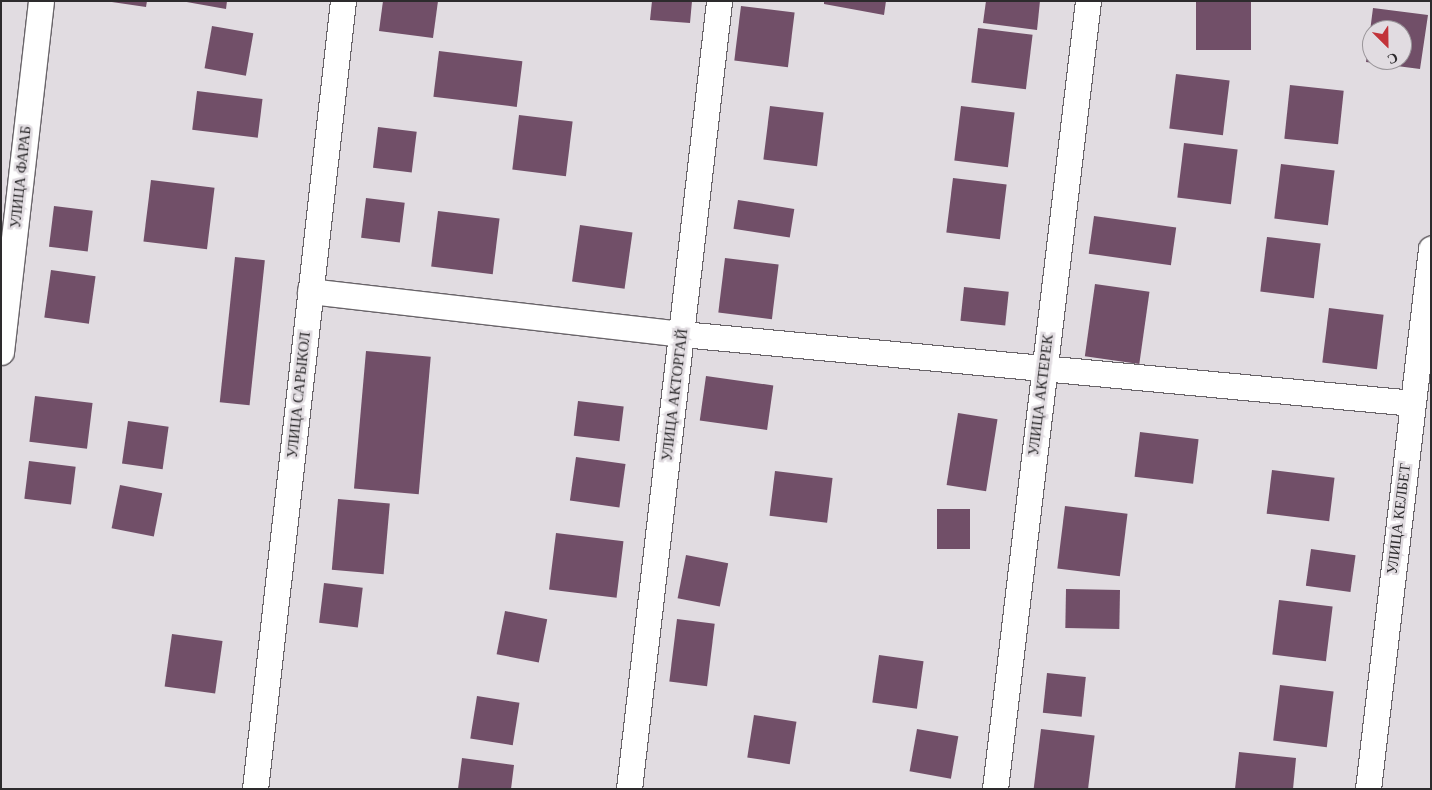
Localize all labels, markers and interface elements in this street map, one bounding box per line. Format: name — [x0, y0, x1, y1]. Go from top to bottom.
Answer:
north arrow — [1362, 20, 1412, 70]
text: С — [1385, 49, 1400, 67]
street label: УЛИЦА ФАРАБ — [7, 125, 35, 229]
street label: УЛИЦА АКТОРГАЙ — [658, 328, 692, 462]
street label: УЛИЦА САРЫКОЛ — [283, 331, 315, 459]
street label: УЛИЦА АКТЕРЕК — [1025, 333, 1057, 457]
street label: УЛИЦА КЕЛБЕТ — [1383, 463, 1415, 575]

